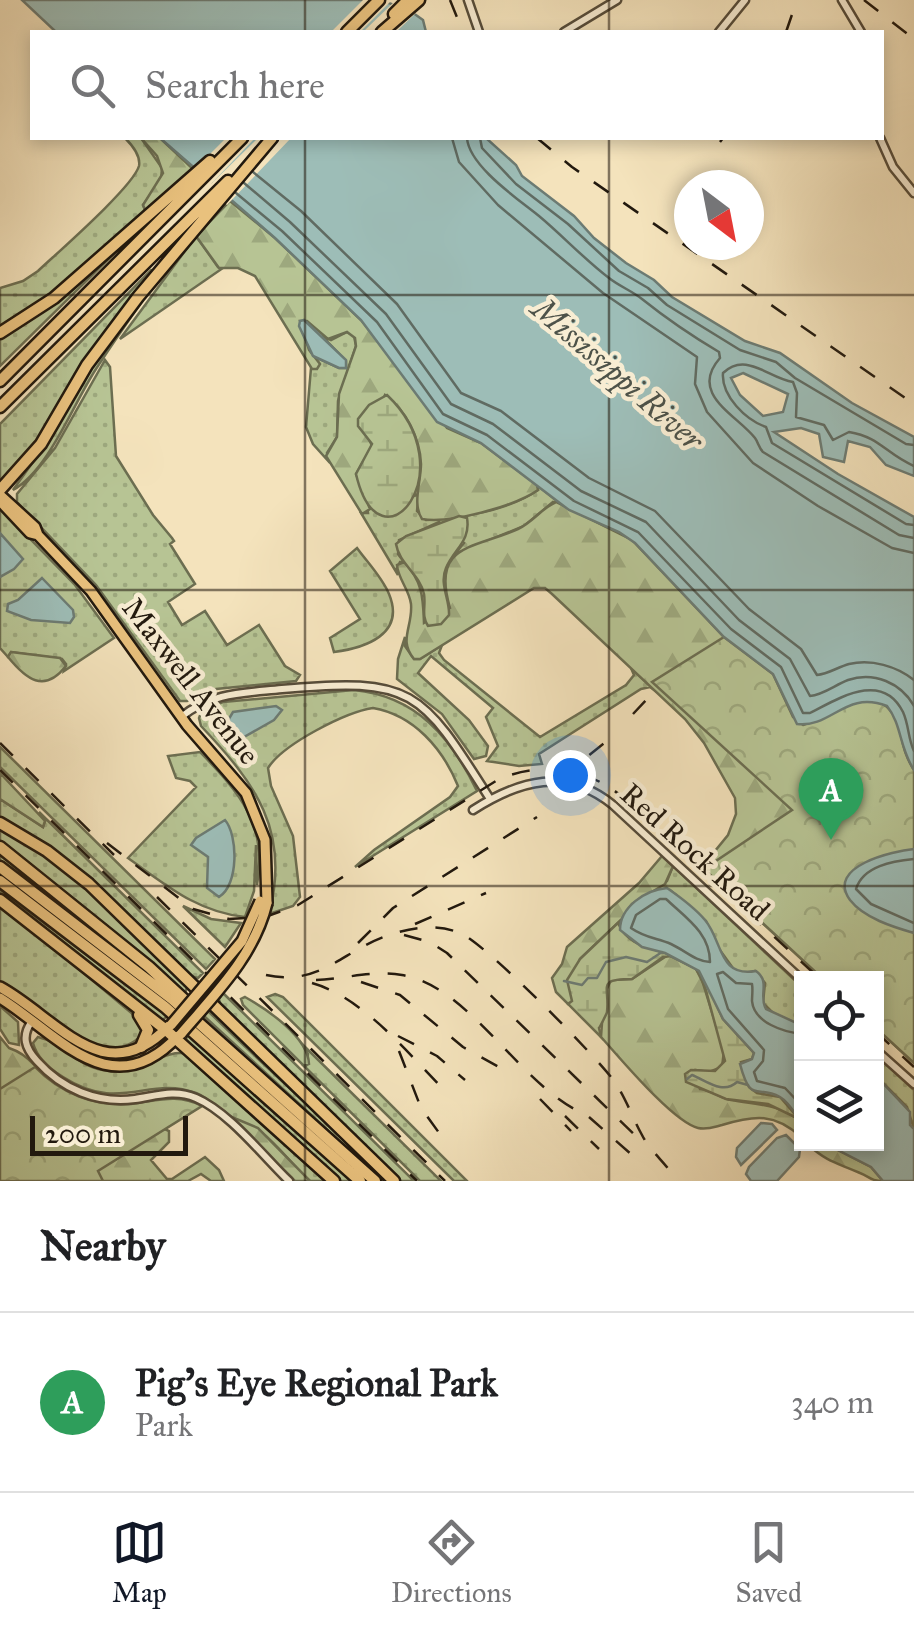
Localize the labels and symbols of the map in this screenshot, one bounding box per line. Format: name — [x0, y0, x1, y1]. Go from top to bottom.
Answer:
north arrow — [674, 170, 764, 260]
water label: Mississippi River — [522, 287, 713, 460]
street label: Maxwell Avenue — [115, 590, 267, 772]
your location — [545, 750, 596, 801]
pin: A — [798, 758, 864, 840]
street label: Red Rock Road — [613, 776, 777, 928]
scale bar — [30, 1111, 188, 1156]

